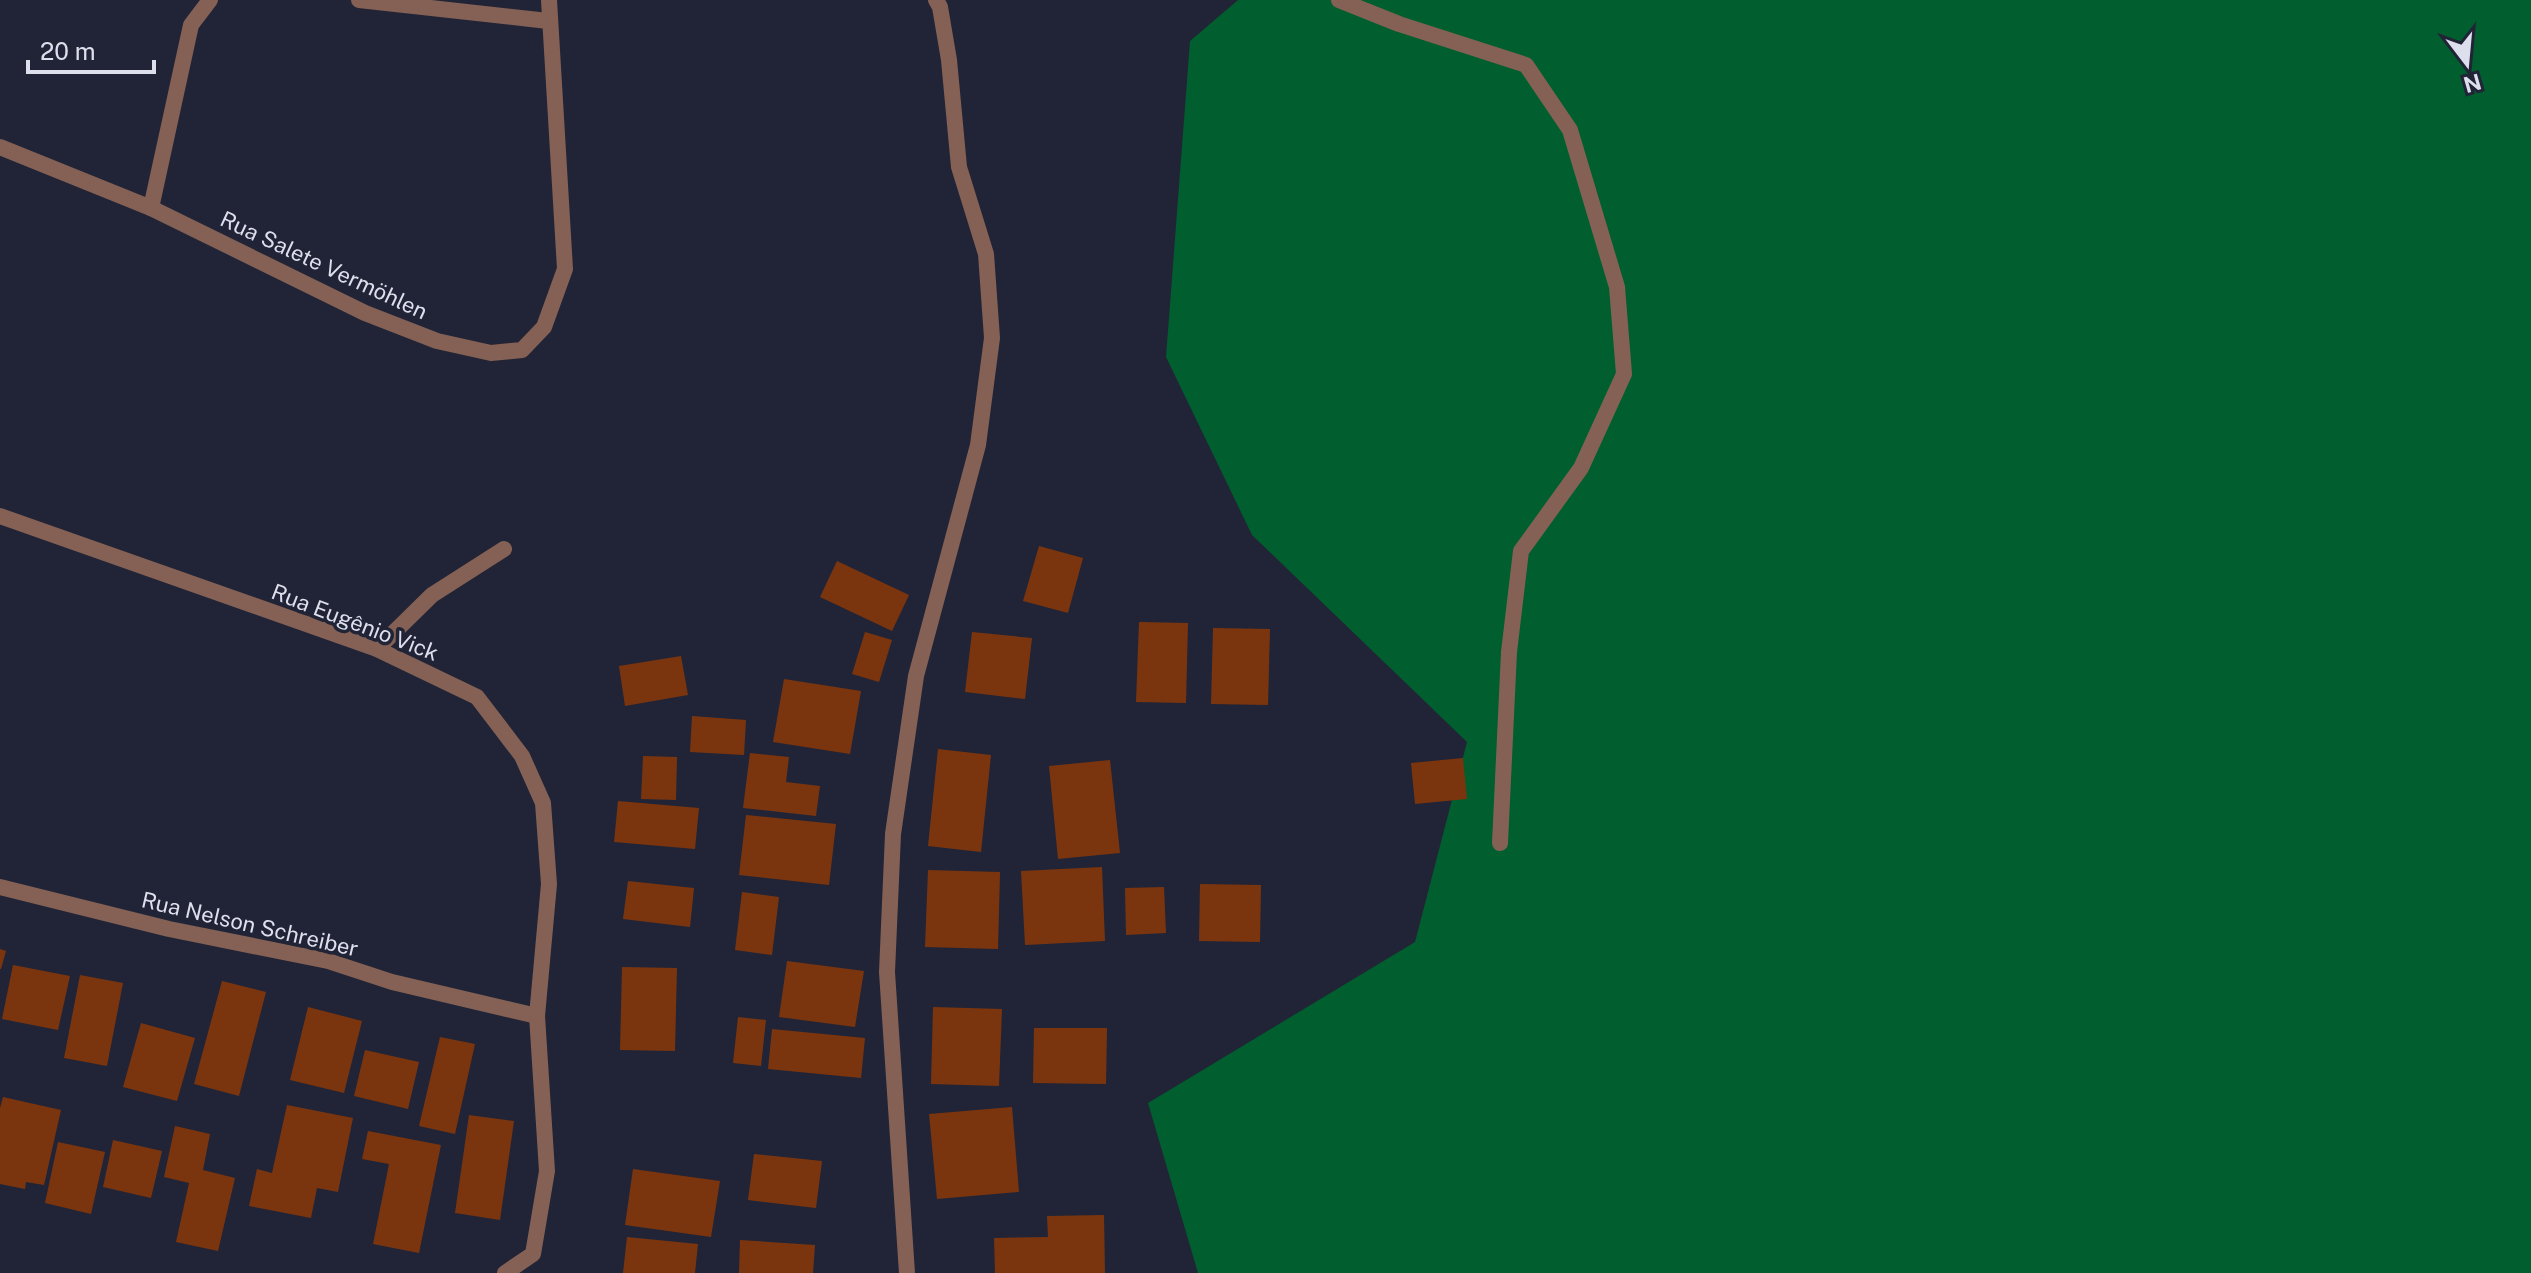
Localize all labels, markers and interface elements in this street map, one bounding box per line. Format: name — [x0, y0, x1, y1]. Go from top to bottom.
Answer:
scale bar — [28, 24, 154, 74]
north arrow — [2427, 24, 2507, 104]
text: 20 m — [40, 37, 96, 65]
text: N — [2461, 68, 2484, 98]
street label: Rua Salete Vermöhlen — [216, 206, 432, 324]
street label: Rua Eugênio Vick — [268, 578, 442, 666]
street label: Rua Nelson Schreiber — [139, 886, 361, 962]

